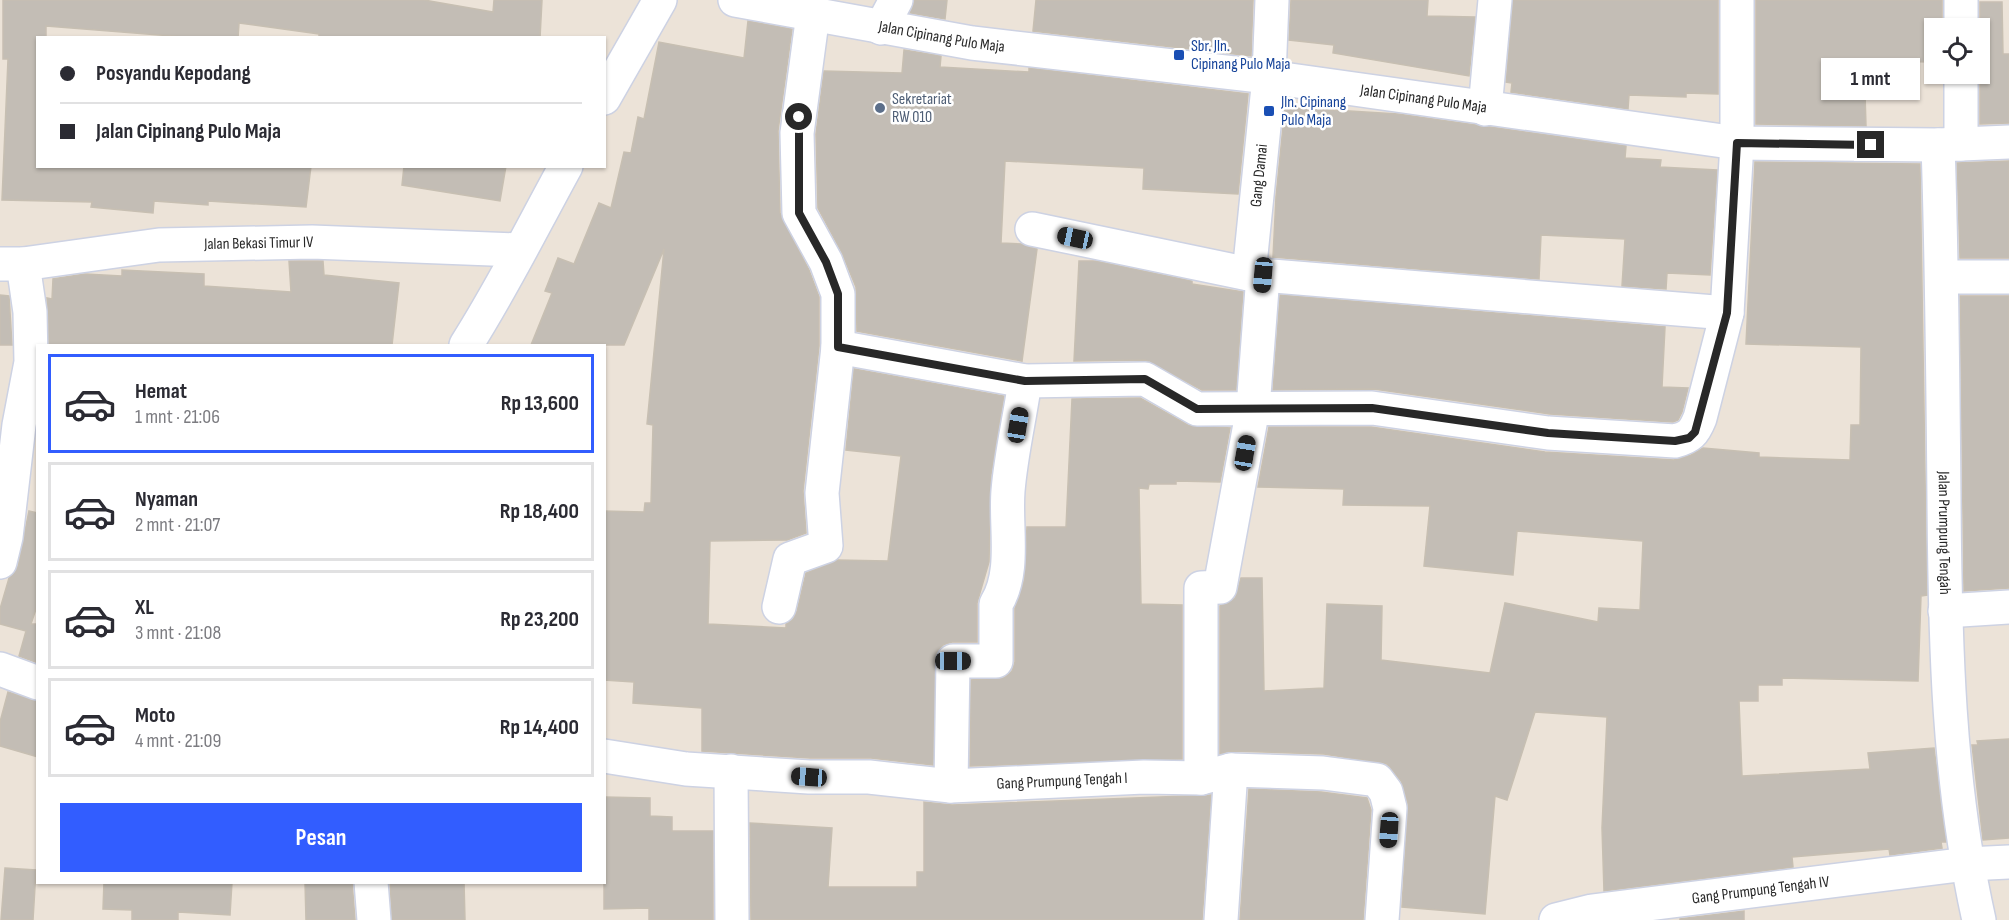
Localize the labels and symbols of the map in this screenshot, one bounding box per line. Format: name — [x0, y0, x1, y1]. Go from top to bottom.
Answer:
street label: Jalan Cipinang Pulo Maja — [876, 17, 1006, 56]
place label: Sbr. Jln. Cipinang Pulo Maja — [1191, 37, 1290, 74]
marker: Sbr. Jln. Cipinang Pulo Maja — [1172, 48, 1186, 62]
callout: 1 mnt — [1822, 58, 1920, 100]
street label: Jalan Cipinang Pulo Maja — [1358, 80, 1488, 117]
place label: Sekretariat RW 010 — [892, 90, 952, 127]
place label: Jln. Cipinang Pulo Maja — [1280, 93, 1346, 130]
marker: Sekretariat RW 010 — [873, 101, 887, 115]
route start — [785, 103, 812, 130]
marker: Jln. Cipinang Pulo Maja — [1262, 104, 1276, 118]
route end — [1857, 131, 1884, 158]
street label: Gang Damai — [1246, 143, 1272, 208]
car — [1056, 225, 1094, 251]
street label: Jalan Bekasi Timur IV — [203, 232, 314, 254]
car — [1252, 256, 1274, 294]
car — [1006, 406, 1030, 444]
car — [1233, 434, 1257, 472]
street label: Jalan Prumpung Tengah — [1934, 470, 1955, 595]
car — [935, 652, 971, 670]
car — [790, 767, 828, 787]
street label: Gang Prumpung Tengah I — [996, 768, 1128, 793]
car — [1379, 811, 1399, 849]
street label: Gang Prumpung Tengah IV — [1691, 872, 1831, 908]

